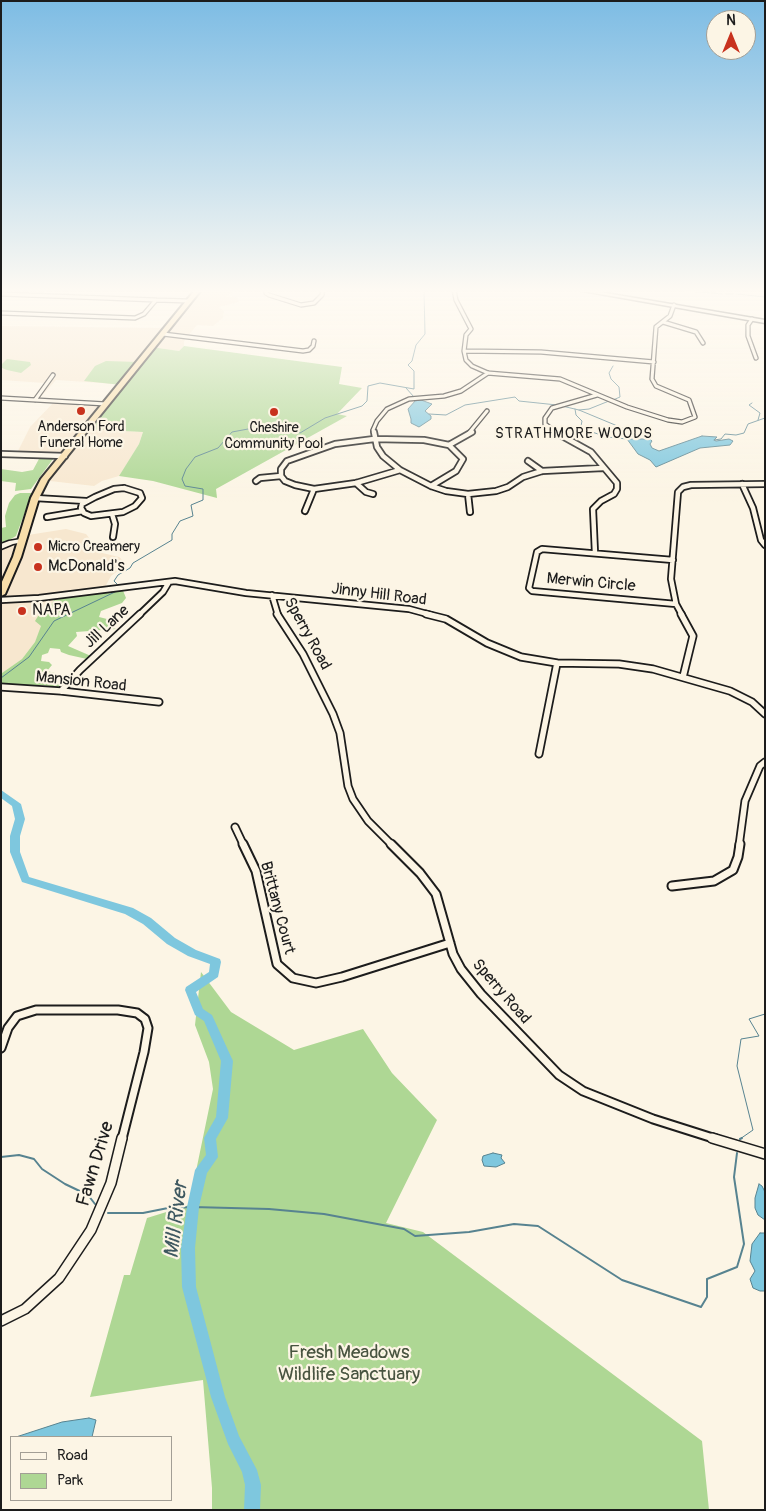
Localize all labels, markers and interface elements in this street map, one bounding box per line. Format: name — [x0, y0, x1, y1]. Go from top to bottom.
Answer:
north arrow — [706, 10, 756, 60]
text: N — [726, 12, 736, 29]
marker: Anderson Ford Funeral Home — [75, 405, 87, 417]
marker: Cheshire Community Pool — [268, 406, 280, 418]
place label: Anderson Ford Funeral Home — [37, 419, 125, 452]
place label: Cheshire Community Pool — [225, 420, 323, 452]
district label: STRATHMORE WOODS — [493, 425, 655, 443]
place label: Micro Creamery — [48, 539, 140, 555]
marker: Micro Creamery — [32, 541, 44, 553]
place label: McDonald's — [48, 557, 125, 577]
marker: McDonald's — [32, 561, 44, 573]
street label: Merwin Circle — [546, 570, 636, 596]
street label: Jinny Hill Road — [330, 580, 428, 610]
street label: Sperry Road — [279, 595, 335, 673]
place label: NAPA — [32, 601, 71, 621]
street label: Jill Lane — [81, 601, 133, 653]
marker: NAPA — [16, 605, 28, 617]
street label: Mansion Road — [35, 668, 127, 696]
street label: Brittany Court — [255, 860, 299, 956]
street label: Sperry Road — [468, 956, 534, 1028]
street label: Fawn Drive — [72, 1119, 120, 1209]
water label: Mill River — [160, 1180, 194, 1260]
park label: Fresh Meadows Wildlife Sanctuary — [278, 1342, 420, 1386]
legend — [10, 1436, 172, 1501]
text: Road — [57, 1446, 88, 1465]
text: Park — [57, 1471, 83, 1490]

